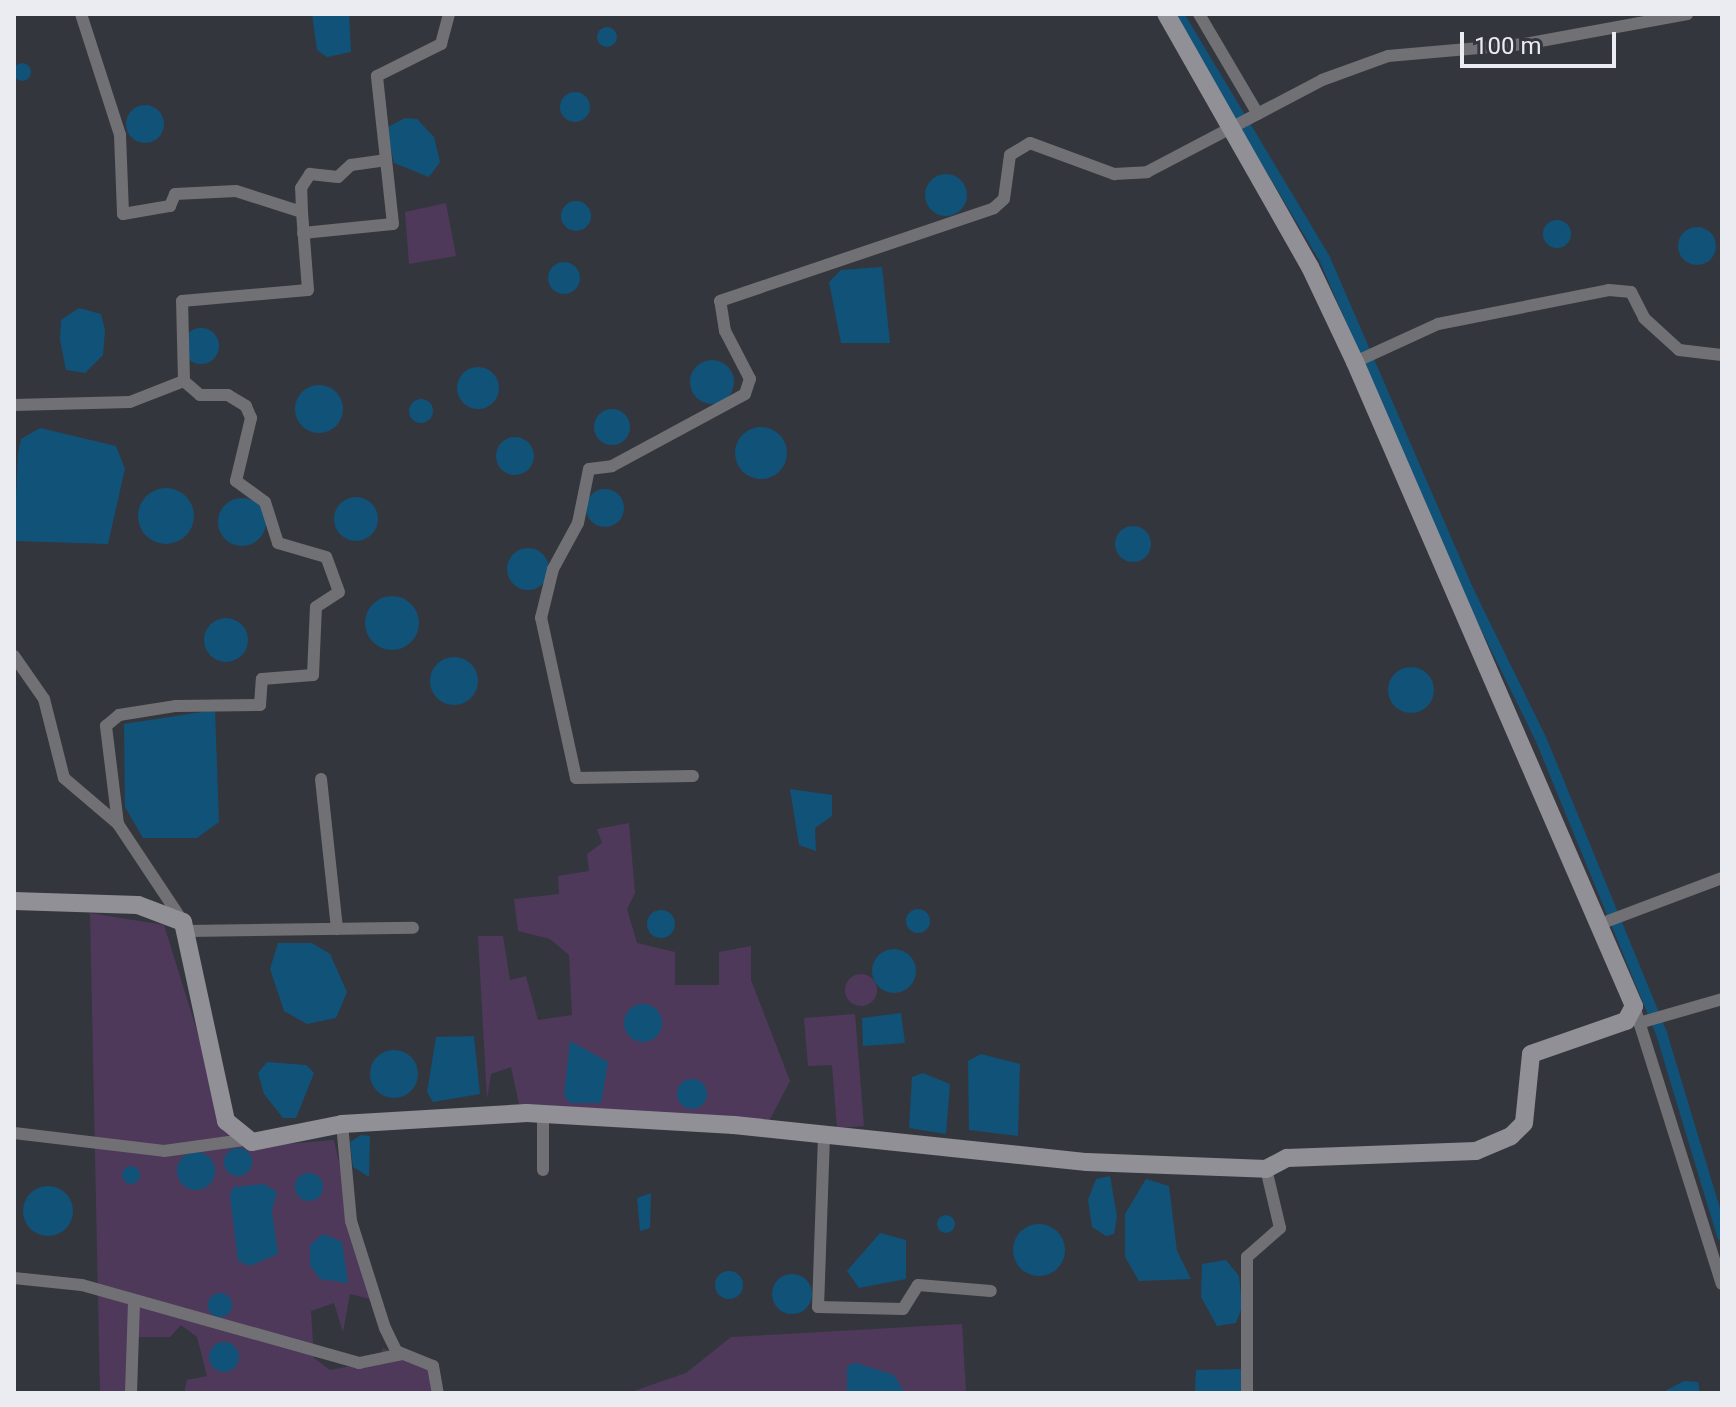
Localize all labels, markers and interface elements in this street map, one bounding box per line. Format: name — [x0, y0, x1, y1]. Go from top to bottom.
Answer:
scale bar — [1464, 16, 1620, 66]
text: 100 m — [1474, 32, 1541, 60]

